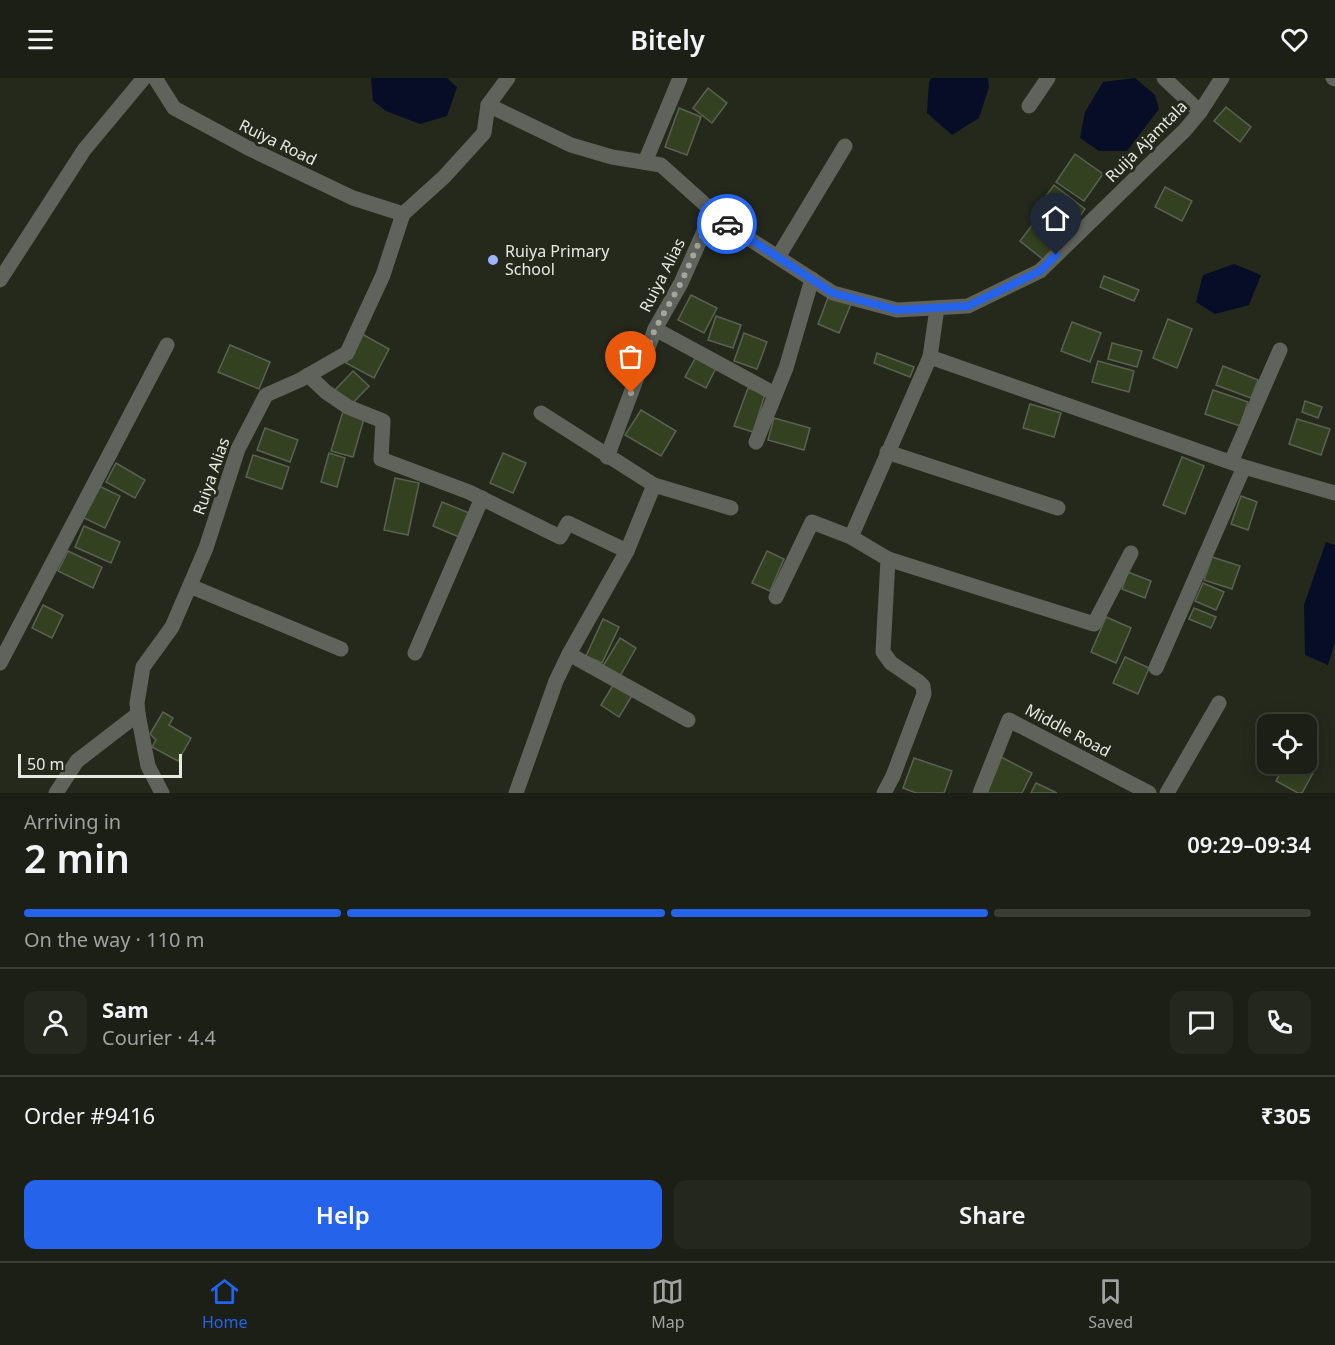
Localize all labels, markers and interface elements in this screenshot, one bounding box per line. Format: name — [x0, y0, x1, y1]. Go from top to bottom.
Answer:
text: Bitely — [630, 21, 705, 58]
icon: menu — [24, 23, 57, 56]
icon: heart — [1278, 23, 1311, 56]
street label: Ruija Ajamtala — [1100, 95, 1192, 187]
street label: Ruiya Road — [236, 114, 320, 170]
pin — [1030, 193, 1081, 255]
courier — [697, 194, 757, 254]
icon: home — [1039, 202, 1072, 235]
icon: car — [711, 208, 744, 241]
street label: Ruiya Alias — [634, 234, 690, 316]
place label: Ruiya Primary School — [505, 240, 610, 280]
marker: Ruiya Primary School — [486, 253, 500, 267]
pin — [605, 331, 656, 393]
icon: bag — [614, 340, 647, 373]
street label: Ruiya Alias — [188, 434, 234, 518]
street label: Middle Road — [1021, 698, 1115, 762]
map controls — [1257, 714, 1317, 774]
button: locate — [1257, 714, 1317, 774]
scale bar — [18, 751, 182, 778]
text: 50 m — [27, 753, 64, 775]
text: Arriving in — [24, 808, 121, 835]
text: 09:29–09:34 — [1187, 829, 1311, 859]
text: 2 min — [24, 831, 130, 884]
text: On the way · 110 m — [24, 926, 204, 953]
button: person — [24, 991, 87, 1054]
button: chat — [1170, 991, 1233, 1054]
button: phone — [1248, 991, 1311, 1054]
text: Sam — [102, 994, 149, 1024]
text: Courier · 4.4 — [102, 1024, 216, 1051]
text: Order #9416 — [24, 1100, 155, 1130]
text: ₹305 — [1261, 1100, 1311, 1130]
button: Help — [24, 1180, 662, 1249]
button: Share — [674, 1180, 1311, 1249]
tab: Home — [202, 1275, 247, 1333]
tab: Map — [651, 1275, 685, 1333]
tab: Saved — [1088, 1275, 1133, 1333]

